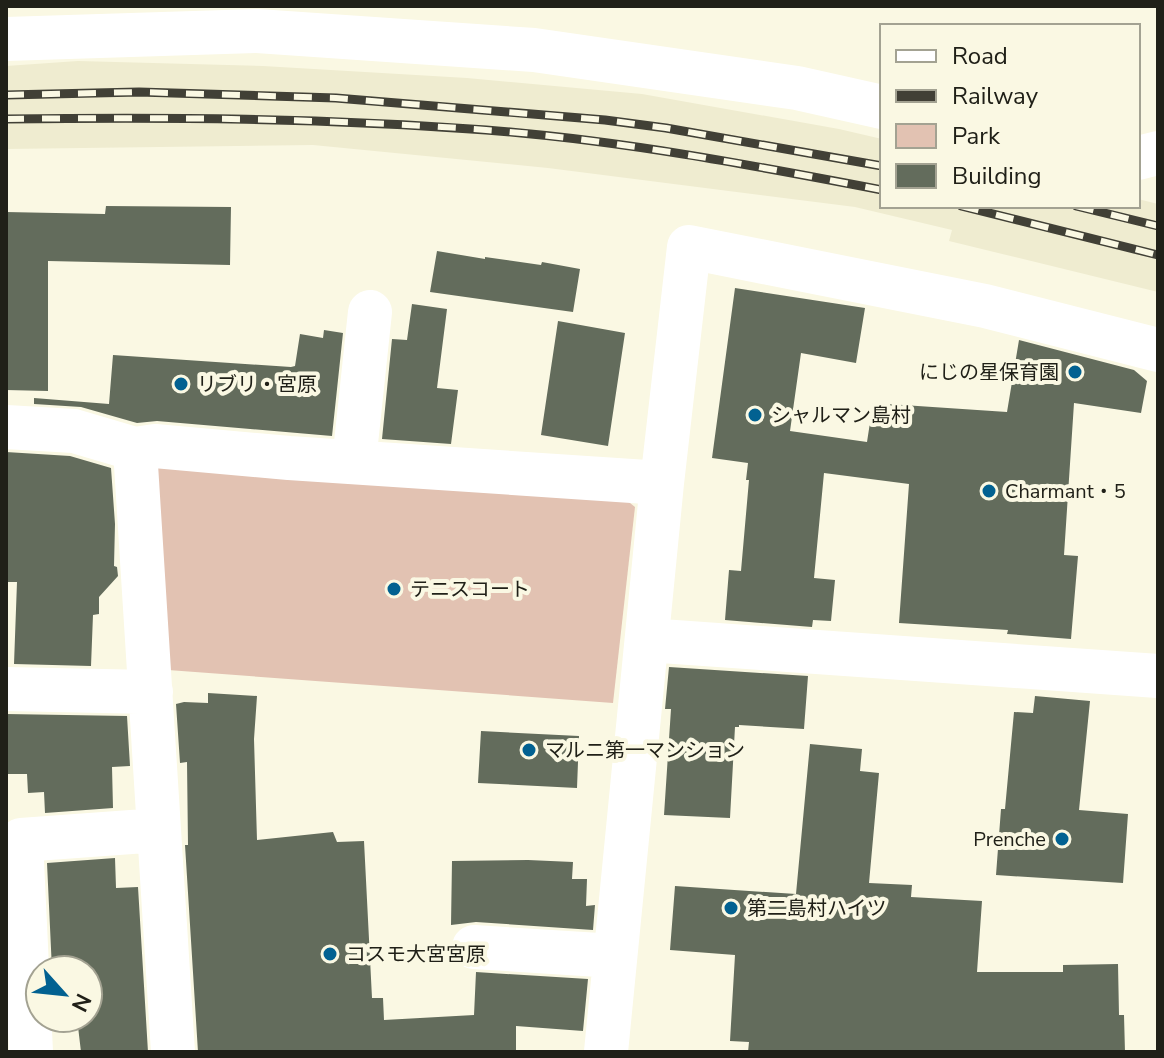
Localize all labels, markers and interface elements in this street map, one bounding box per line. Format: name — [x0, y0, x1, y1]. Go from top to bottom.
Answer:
legend — [880, 24, 1140, 208]
text: Road — [952, 40, 1008, 72]
text: Railway — [952, 80, 1039, 112]
text: Park — [952, 120, 1001, 152]
text: Building — [952, 160, 1042, 192]
place label: にじの星保育園 — [919, 359, 1059, 386]
marker: にじの星保育園 — [1066, 363, 1084, 381]
place label: リブリ・宮原 — [197, 371, 317, 398]
marker: リブリ・宮原 — [172, 375, 190, 393]
place label: シャルマン島村 — [771, 402, 911, 429]
marker: シャルマン島村 — [746, 406, 764, 424]
place label: Charmant・5 — [1005, 478, 1126, 505]
marker: Charmant・5 — [980, 482, 998, 500]
place label: テニスコート — [410, 576, 530, 603]
marker: テニスコート — [385, 580, 403, 598]
place label: マルニ第一マンション — [545, 737, 745, 764]
marker: マルニ第一マンション — [520, 741, 538, 759]
place label: Prenche — [973, 826, 1046, 853]
marker: Prenche — [1053, 830, 1071, 848]
place label: 第二島村ハイツ — [747, 895, 887, 922]
marker: 第二島村ハイツ — [722, 899, 740, 917]
place label: コスモ大宮宮原 — [346, 941, 486, 968]
marker: コスモ大宮宮原 — [321, 945, 339, 963]
north arrow — [24, 954, 104, 1034]
text: N — [64, 988, 98, 1017]

